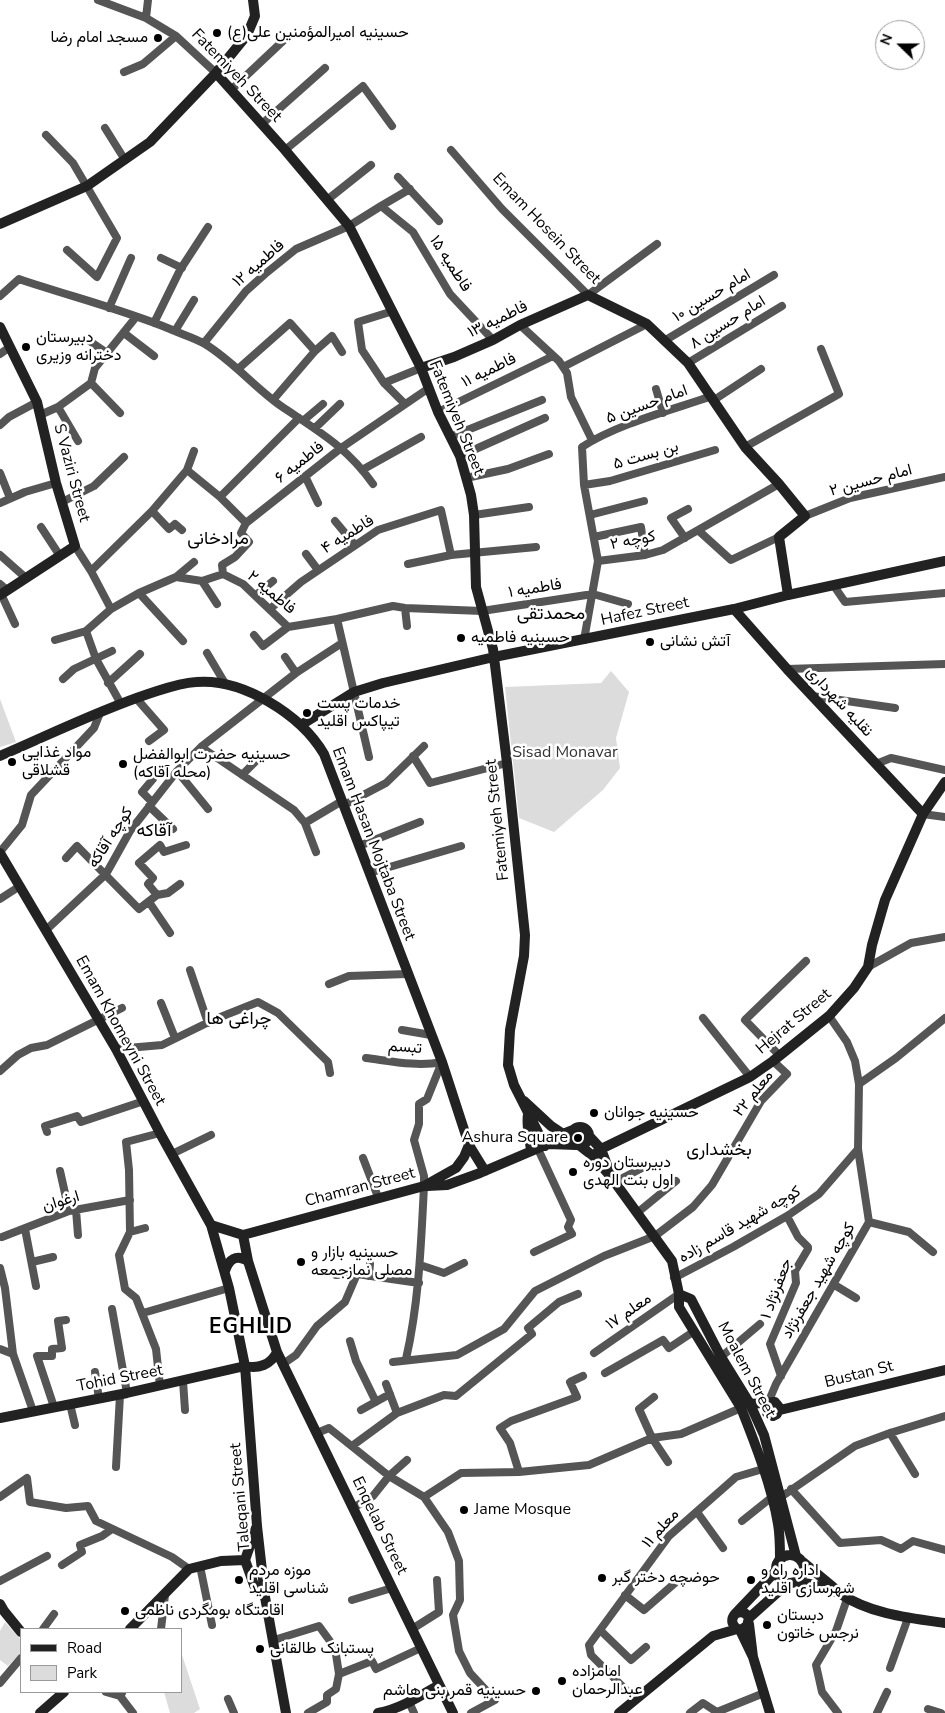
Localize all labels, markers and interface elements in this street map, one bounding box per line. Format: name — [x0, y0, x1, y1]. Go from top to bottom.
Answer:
north arrow — [875, 20, 925, 70]
place label: (حسینیه امیرالمؤمنین علی(ع — [227, 23, 409, 43]
street label: Fatemiyeh Street — [187, 26, 285, 126]
marker: (حسینیه امیرالمؤمنین علی(ع — [211, 27, 223, 39]
place label: مسجد امام رضا — [51, 28, 148, 48]
text: N — [876, 31, 897, 48]
marker: مسجد امام رضا — [152, 32, 164, 44]
street label: Emam Hosein Street — [488, 169, 604, 289]
street label: فاطمیه ۱۵ — [425, 232, 475, 296]
street label: فاطمیه ۱۲ — [229, 236, 289, 292]
street label: امام حسین ۱۰ — [669, 265, 755, 327]
street label: امام حسین ۸ — [687, 292, 769, 354]
street label: فاطمیه ۱۳ — [465, 297, 531, 343]
place label: دبیرستان دخترانه وزیری — [36, 328, 121, 366]
marker: دبیرستان دخترانه وزیری — [20, 341, 32, 353]
street label: فاطمیه ۱۱ — [458, 350, 520, 392]
street label: Fatemiyeh Street — [424, 358, 488, 478]
street label: امام حسین ۵ — [603, 381, 691, 429]
street label: S Vaziri Street — [49, 422, 93, 524]
street label: فاطمیه ۶ — [272, 438, 328, 488]
street label: بن بست ۵ — [611, 438, 681, 474]
street label: امام حسین ۲ — [828, 461, 914, 501]
street label: فاطمیه ۴ — [318, 511, 378, 559]
street label: کوچه ۲ — [609, 527, 657, 555]
district label: مرادخانی — [187, 529, 249, 551]
street label: فاطمیه ۲ — [243, 567, 299, 619]
street label: فاطمیه ۱ — [507, 575, 563, 603]
street label: Hafez Street — [599, 593, 691, 631]
district label: محمدتقی — [517, 604, 585, 626]
place label: حسینیه فاطمیه — [471, 628, 570, 648]
marker: حسینیه فاطمیه — [455, 632, 467, 644]
place label: آتش نشانی — [660, 632, 730, 652]
marker: آتش نشانی — [644, 636, 656, 648]
street label: نقلیه شهرداری — [801, 663, 877, 741]
place label: خدمات پست تیپاکس اقلید — [317, 694, 400, 732]
marker: خدمات پست تیپاکس اقلید — [301, 707, 313, 719]
place label: مواد غذایی قشلاقی — [22, 743, 91, 781]
park label: Sisad Monavar — [512, 743, 618, 763]
place label: حسینیه حضرت ابوالفضل (محله آقاکه) — [133, 745, 290, 783]
street label: Emam Hasan Mojtaba Street — [327, 745, 419, 943]
marker: مواد غذایی قشلاقی — [6, 756, 18, 768]
marker: حسینیه حضرت ابوالفضل (محله آقاکه) — [117, 758, 129, 770]
street label: Fatemiyeh Street — [482, 758, 514, 882]
street label: کوچه آقاکه — [84, 804, 138, 872]
district label: آقاکه — [136, 821, 172, 843]
street label: Emam Khomeyni Street — [71, 953, 169, 1109]
street label: Hejrat Street — [753, 985, 835, 1059]
district label: چراغی ها — [207, 1009, 271, 1031]
street label: تبسم — [387, 1037, 423, 1059]
street label: معلم ۲۲ — [730, 1067, 778, 1121]
place label: حسینیه جوانان — [604, 1103, 699, 1123]
marker: حسینیه جوانان — [588, 1107, 600, 1119]
place label: Ashura Square — [462, 1128, 568, 1148]
marker: Ashura Square — [572, 1132, 584, 1144]
district label: بخشداری — [686, 1140, 752, 1162]
place label: دبیرستان دوره اول بنت الهدی — [583, 1153, 673, 1191]
street label: Chamran Street — [303, 1164, 417, 1212]
marker: دبیرستان دوره اول بنت الهدی — [567, 1166, 579, 1178]
street label: کوچه شهید قاسم زاده — [675, 1182, 805, 1268]
street label: ارغوان — [40, 1187, 82, 1217]
street label: کوچه شهید جعفرنژاد — [778, 1220, 860, 1342]
place label: حسینیه بازار و مصلی نمازجمعه — [311, 1243, 412, 1281]
marker: حسینیه بازار و مصلی نمازجمعه — [295, 1256, 307, 1268]
street label: جعفرنژاد ۱ — [757, 1256, 797, 1322]
street label: معلم ۱۷ — [603, 1289, 655, 1335]
district label: EGHLID — [208, 1315, 294, 1341]
street label: Moalem Street — [713, 1319, 779, 1421]
street label: Bustan St — [823, 1357, 895, 1393]
street label: Tohid Street — [75, 1361, 165, 1397]
street label: Taleqani Street — [227, 1442, 255, 1552]
street label: Enqelab Street — [347, 1474, 411, 1578]
place label: Jame Mosque — [474, 1500, 571, 1520]
marker: Jame Mosque — [458, 1504, 470, 1516]
street label: معلم ۱۱ — [638, 1505, 684, 1553]
place label: موزه مردم شناسی اقلید — [249, 1561, 329, 1599]
place label: اداره راه و شهرسازی اقلید — [761, 1561, 855, 1599]
place label: حوضچه دختر گبر — [612, 1568, 720, 1588]
marker: حوضچه دختر گبر — [596, 1572, 608, 1584]
marker: موزه مردم شناسی اقلید — [233, 1574, 245, 1586]
marker: اداره راه و شهرسازی اقلید — [745, 1574, 757, 1586]
place label: اقامتگاه بومگردی ناظمی — [135, 1601, 284, 1621]
marker: اقامتگاه بومگردی ناظمی — [119, 1605, 131, 1617]
place label: دبستان نرجس خاتون — [777, 1606, 859, 1644]
marker: دبستان نرجس خاتون — [761, 1619, 773, 1631]
legend — [20, 1628, 182, 1693]
text: Road — [67, 1638, 102, 1658]
place label: پستبانک طالقانی — [270, 1639, 374, 1659]
marker: پستبانک طالقانی — [254, 1643, 266, 1655]
place label: امامزاده عبدالرحمان — [572, 1662, 643, 1700]
text: Park — [67, 1663, 97, 1683]
marker: امامزاده عبدالرحمان — [556, 1675, 568, 1687]
place label: حسینیه قمر بنی هاشم — [383, 1681, 526, 1701]
marker: حسینیه قمر بنی هاشم — [530, 1685, 542, 1697]

